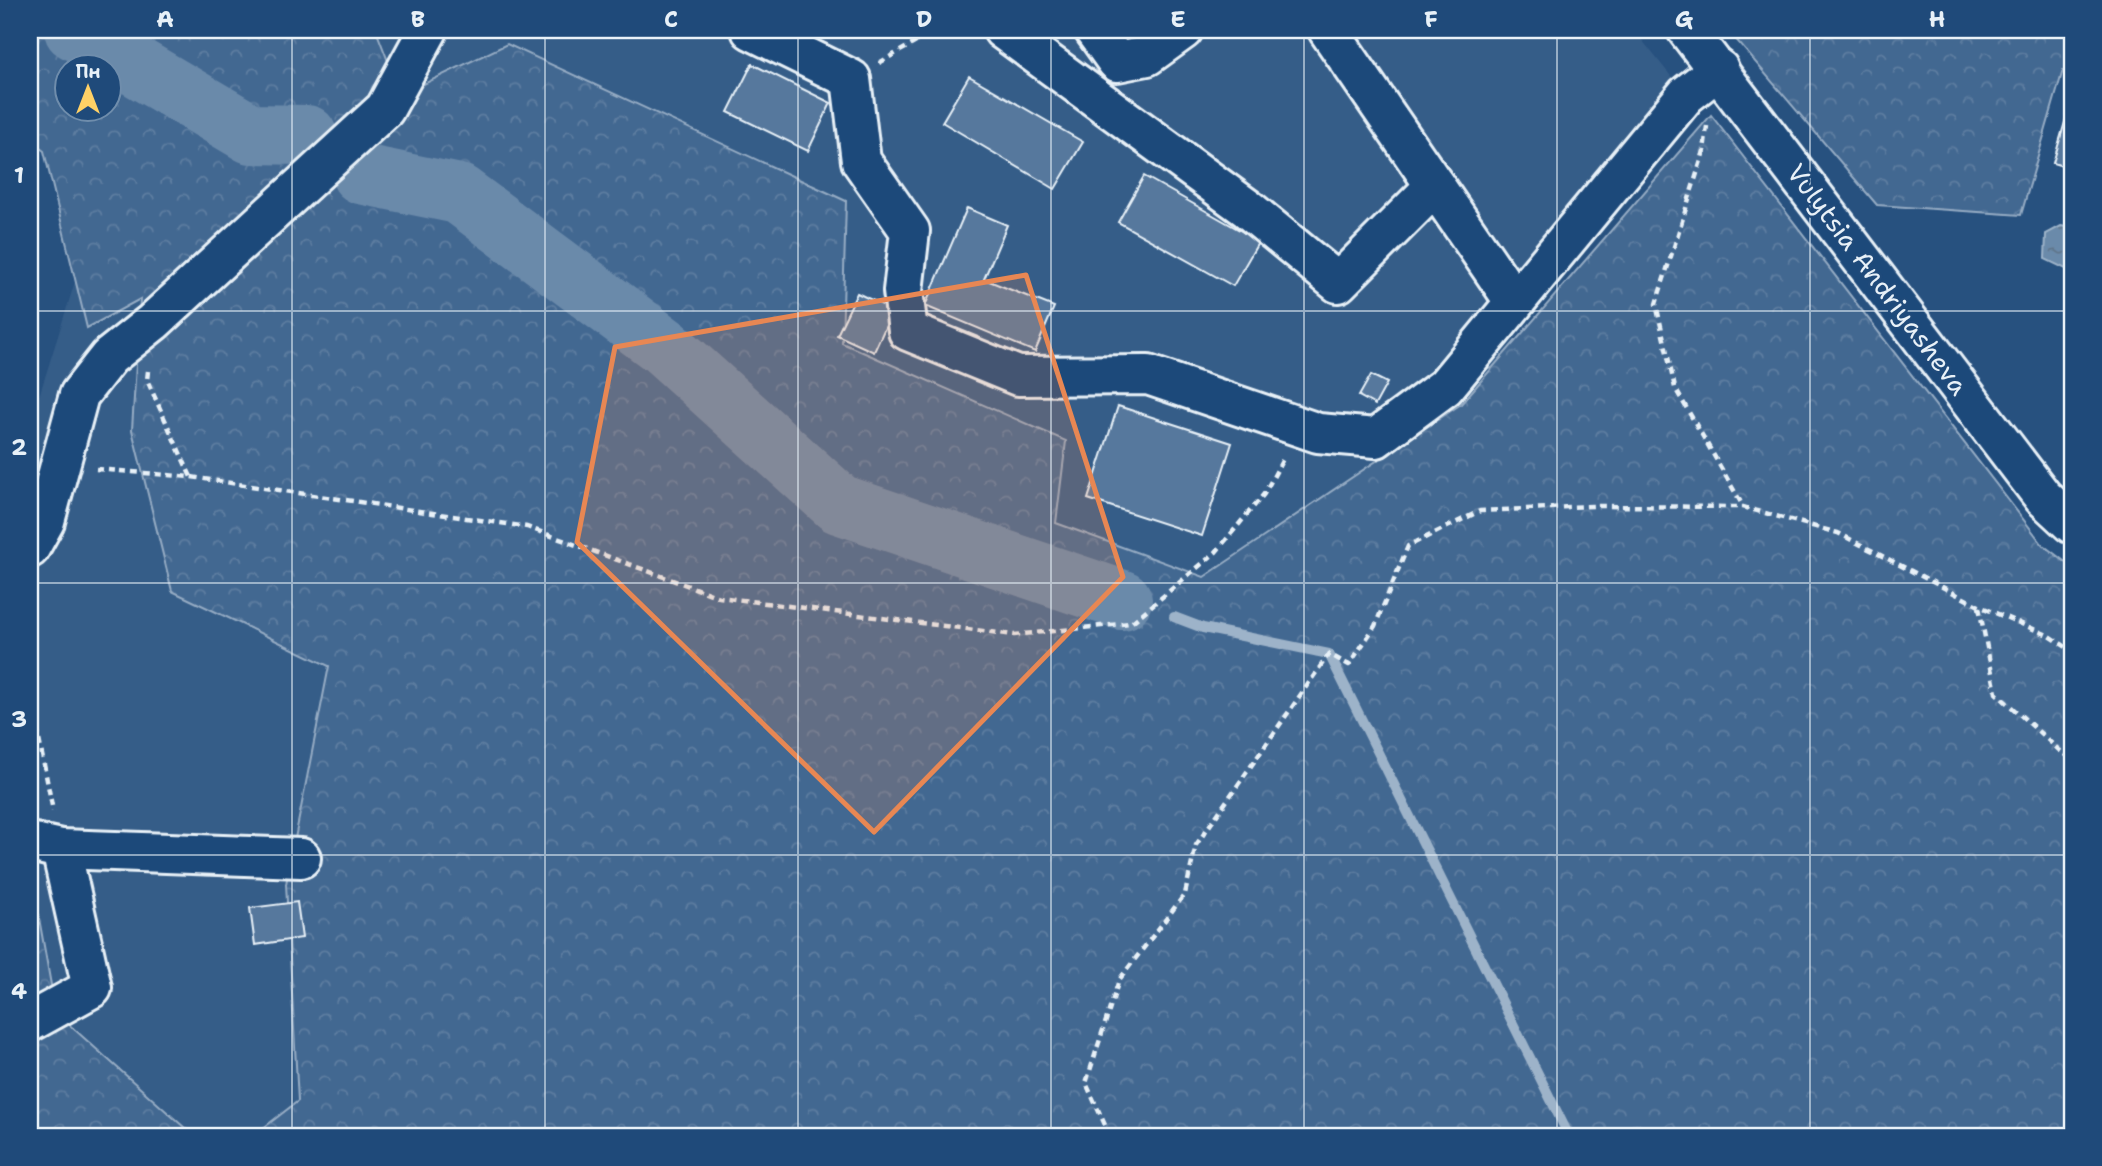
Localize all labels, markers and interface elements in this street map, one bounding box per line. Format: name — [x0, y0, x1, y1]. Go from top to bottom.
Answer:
text: A — [156, 4, 174, 34]
text: B — [411, 4, 425, 34]
text: C — [664, 4, 678, 34]
text: D — [916, 4, 932, 34]
text: E — [1170, 4, 1186, 34]
text: F — [1424, 4, 1438, 34]
text: G — [1675, 4, 1694, 34]
text: H — [1929, 4, 1945, 34]
north arrow — [52, 52, 122, 122]
text: Пн — [75, 59, 101, 84]
street label: Vulytsia Andriyasheva — [1779, 156, 1977, 402]
text: 1 — [14, 160, 24, 190]
text: 2 — [11, 432, 27, 462]
text: 3 — [11, 704, 27, 734]
text: 4 — [11, 976, 27, 1006]

